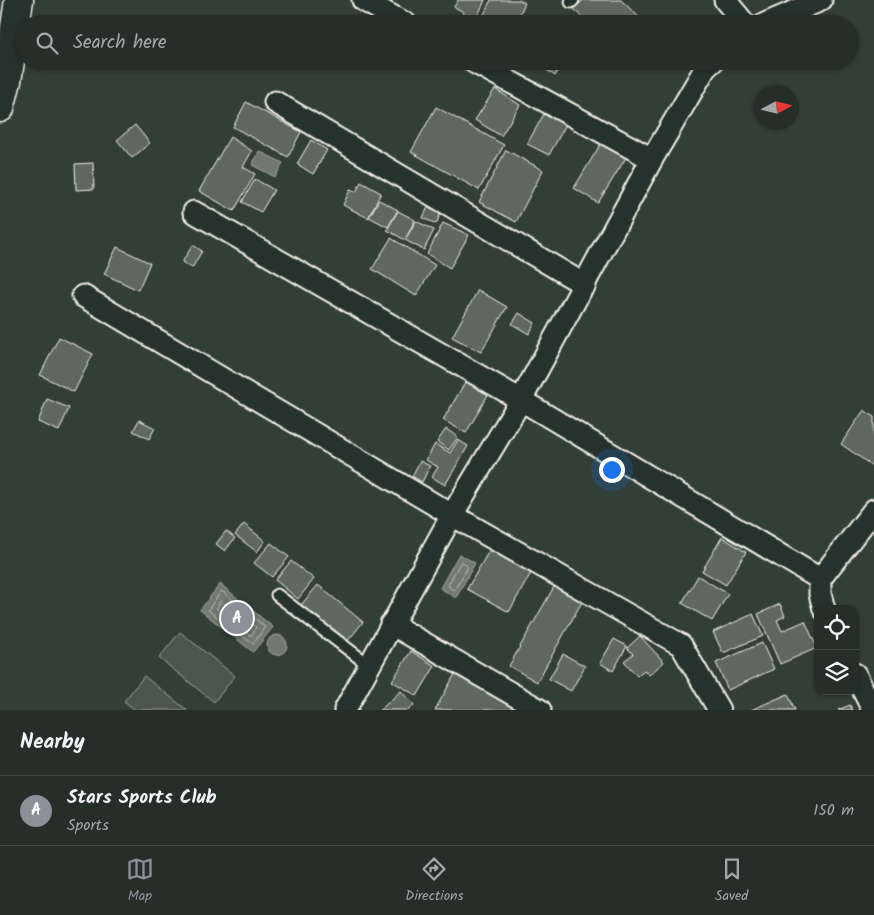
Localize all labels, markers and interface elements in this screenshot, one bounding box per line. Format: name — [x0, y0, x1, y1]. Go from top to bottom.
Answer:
search box — [15, 15, 859, 70]
text: Search here — [73, 28, 167, 58]
icon: search — [33, 29, 61, 57]
north arrow — [754, 85, 799, 130]
your location — [599, 457, 625, 483]
pin: A — [221, 599, 253, 637]
map controls — [814, 605, 859, 695]
button: locate — [814, 605, 859, 650]
button: layers — [814, 650, 859, 695]
text: Nearby — [20, 726, 85, 759]
text: Stars Sports Club — [67, 783, 217, 813]
text: A — [31, 798, 41, 823]
text: 150 m — [813, 798, 854, 823]
text: Sports — [67, 813, 109, 838]
tab: Map — [126, 855, 154, 907]
tab: Directions — [405, 855, 463, 907]
tab: Saved — [715, 855, 748, 907]

